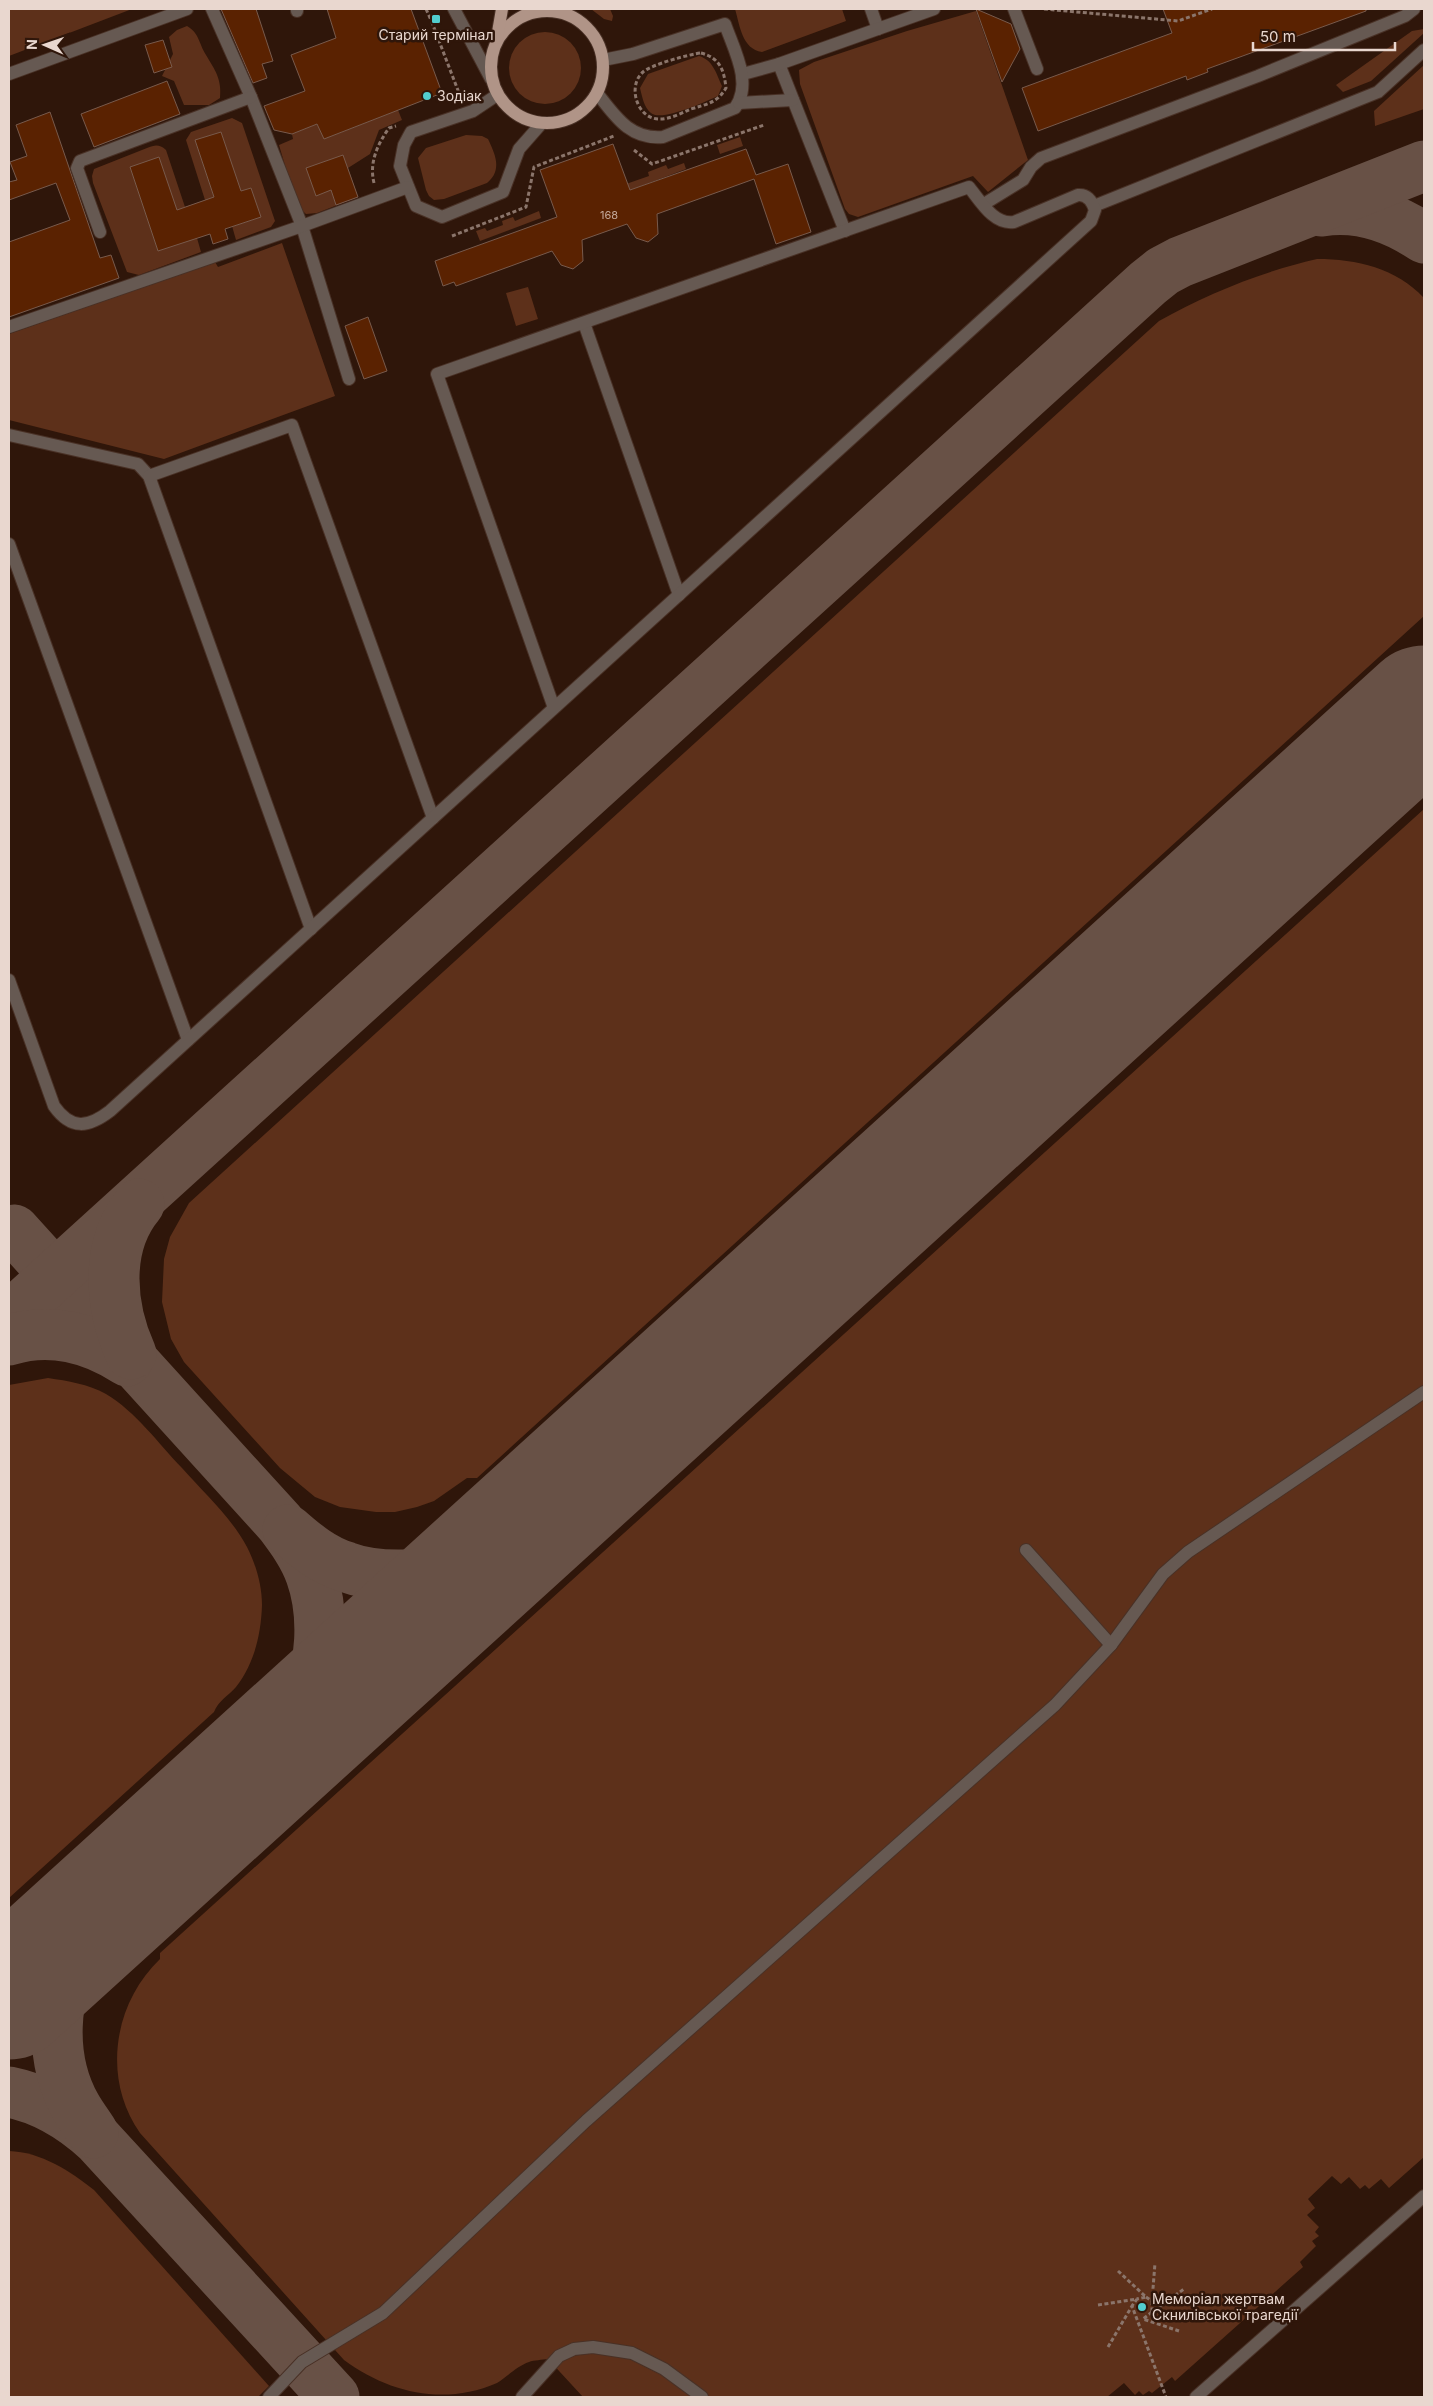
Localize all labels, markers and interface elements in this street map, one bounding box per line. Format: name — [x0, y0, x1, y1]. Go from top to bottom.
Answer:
marker: Старий термінал — [430, 13, 442, 25]
north arrow — [20, 20, 70, 70]
scale bar — [1253, 20, 1396, 52]
place label: Старий термінал — [378, 26, 494, 43]
text: 50 m — [1260, 27, 1296, 46]
text: N — [23, 39, 40, 50]
place label: Зодіак — [437, 87, 482, 104]
marker: Зодіак — [421, 90, 433, 102]
house number: 168 — [600, 208, 618, 222]
place label: Меморіал жертвам Скнилівської трагедії — [1152, 2290, 1299, 2323]
marker: Меморіал жертвам Скнилівської трагедії — [1136, 2301, 1148, 2313]

